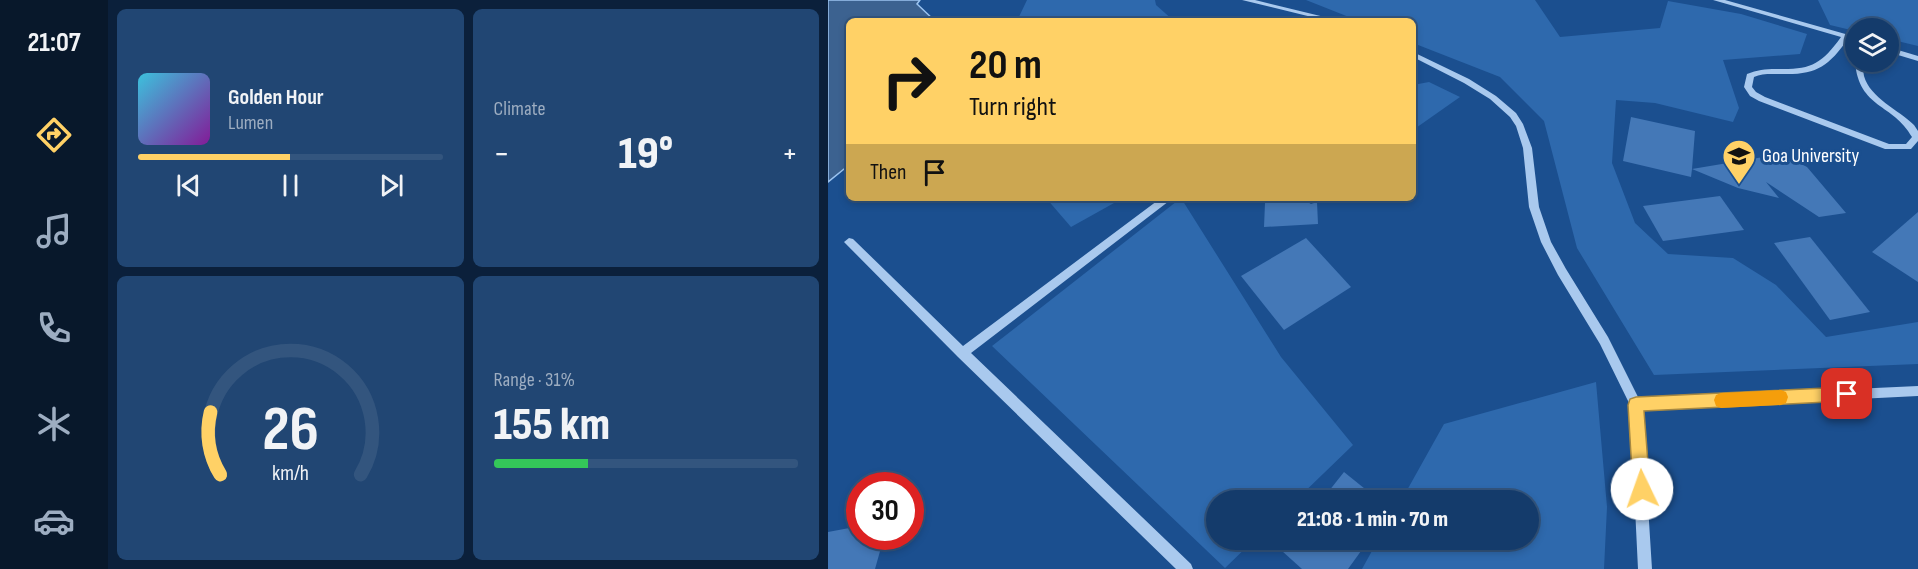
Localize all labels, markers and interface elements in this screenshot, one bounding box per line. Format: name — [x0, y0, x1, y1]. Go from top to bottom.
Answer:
map controls — [1845, 18, 1899, 72]
button: layers — [1845, 18, 1899, 72]
text: 21:07 — [27, 27, 81, 59]
text: 20 m — [969, 40, 1042, 91]
icon: right — [870, 42, 948, 120]
text: Golden Hour — [228, 84, 324, 111]
text: Turn right — [969, 91, 1056, 123]
text: Climate — [494, 97, 546, 121]
text: Lumen — [228, 111, 273, 135]
icon: directions — [33, 114, 75, 156]
text: 19° — [618, 127, 673, 182]
text: − — [494, 134, 510, 174]
text: + — [782, 134, 798, 174]
school or university icon: Goa University — [1721, 138, 1757, 185]
place label: Goa University — [1762, 144, 1859, 168]
icon: arrive — [918, 156, 951, 189]
text: Then — [870, 159, 906, 186]
icon: previous — [172, 169, 205, 202]
icon: pause — [274, 169, 307, 202]
icon: next — [375, 169, 408, 202]
icon: music — [33, 210, 75, 252]
icon: phone — [33, 307, 75, 349]
text: Range · 31% — [494, 368, 575, 392]
pin — [1821, 368, 1872, 419]
icon: arrive — [1830, 377, 1863, 410]
text: 26 — [262, 393, 319, 468]
text: 155 km — [494, 398, 610, 453]
icon: climate — [33, 403, 75, 445]
position arrow — [1610, 457, 1674, 521]
text: km/h — [272, 461, 309, 486]
speed limit sign: 30 — [846, 472, 924, 550]
icon: car — [33, 500, 75, 542]
text: 21:08 · 1 min · 70 m — [1297, 506, 1448, 533]

